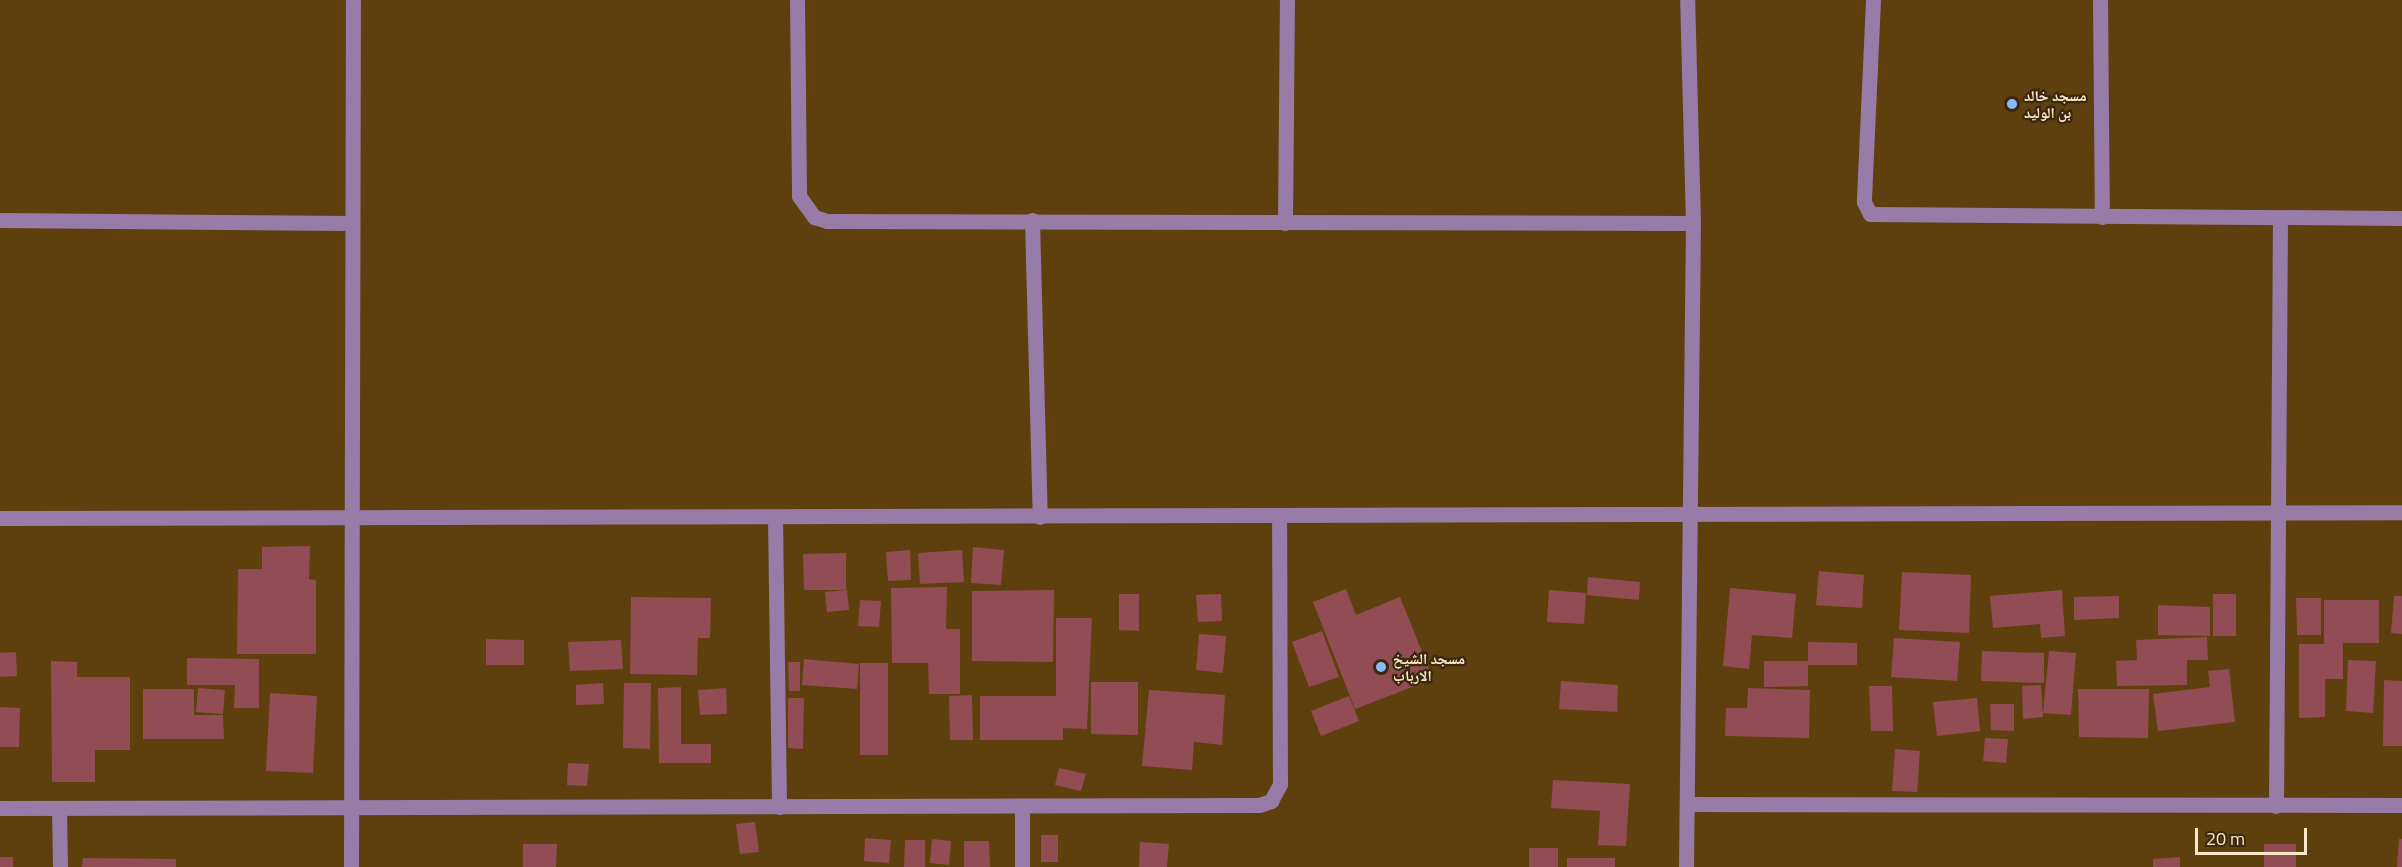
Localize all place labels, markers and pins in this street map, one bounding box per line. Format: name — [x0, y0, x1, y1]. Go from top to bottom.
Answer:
place label: مسجد خالد بن الوليد — [2024, 86, 2087, 121]
marker: مسجد خالد بن الوليد — [2005, 97, 2019, 111]
place label: مسجد الشيخ الارباب — [1393, 649, 1465, 684]
marker: مسجد الشيخ الارباب — [1374, 660, 1388, 674]

